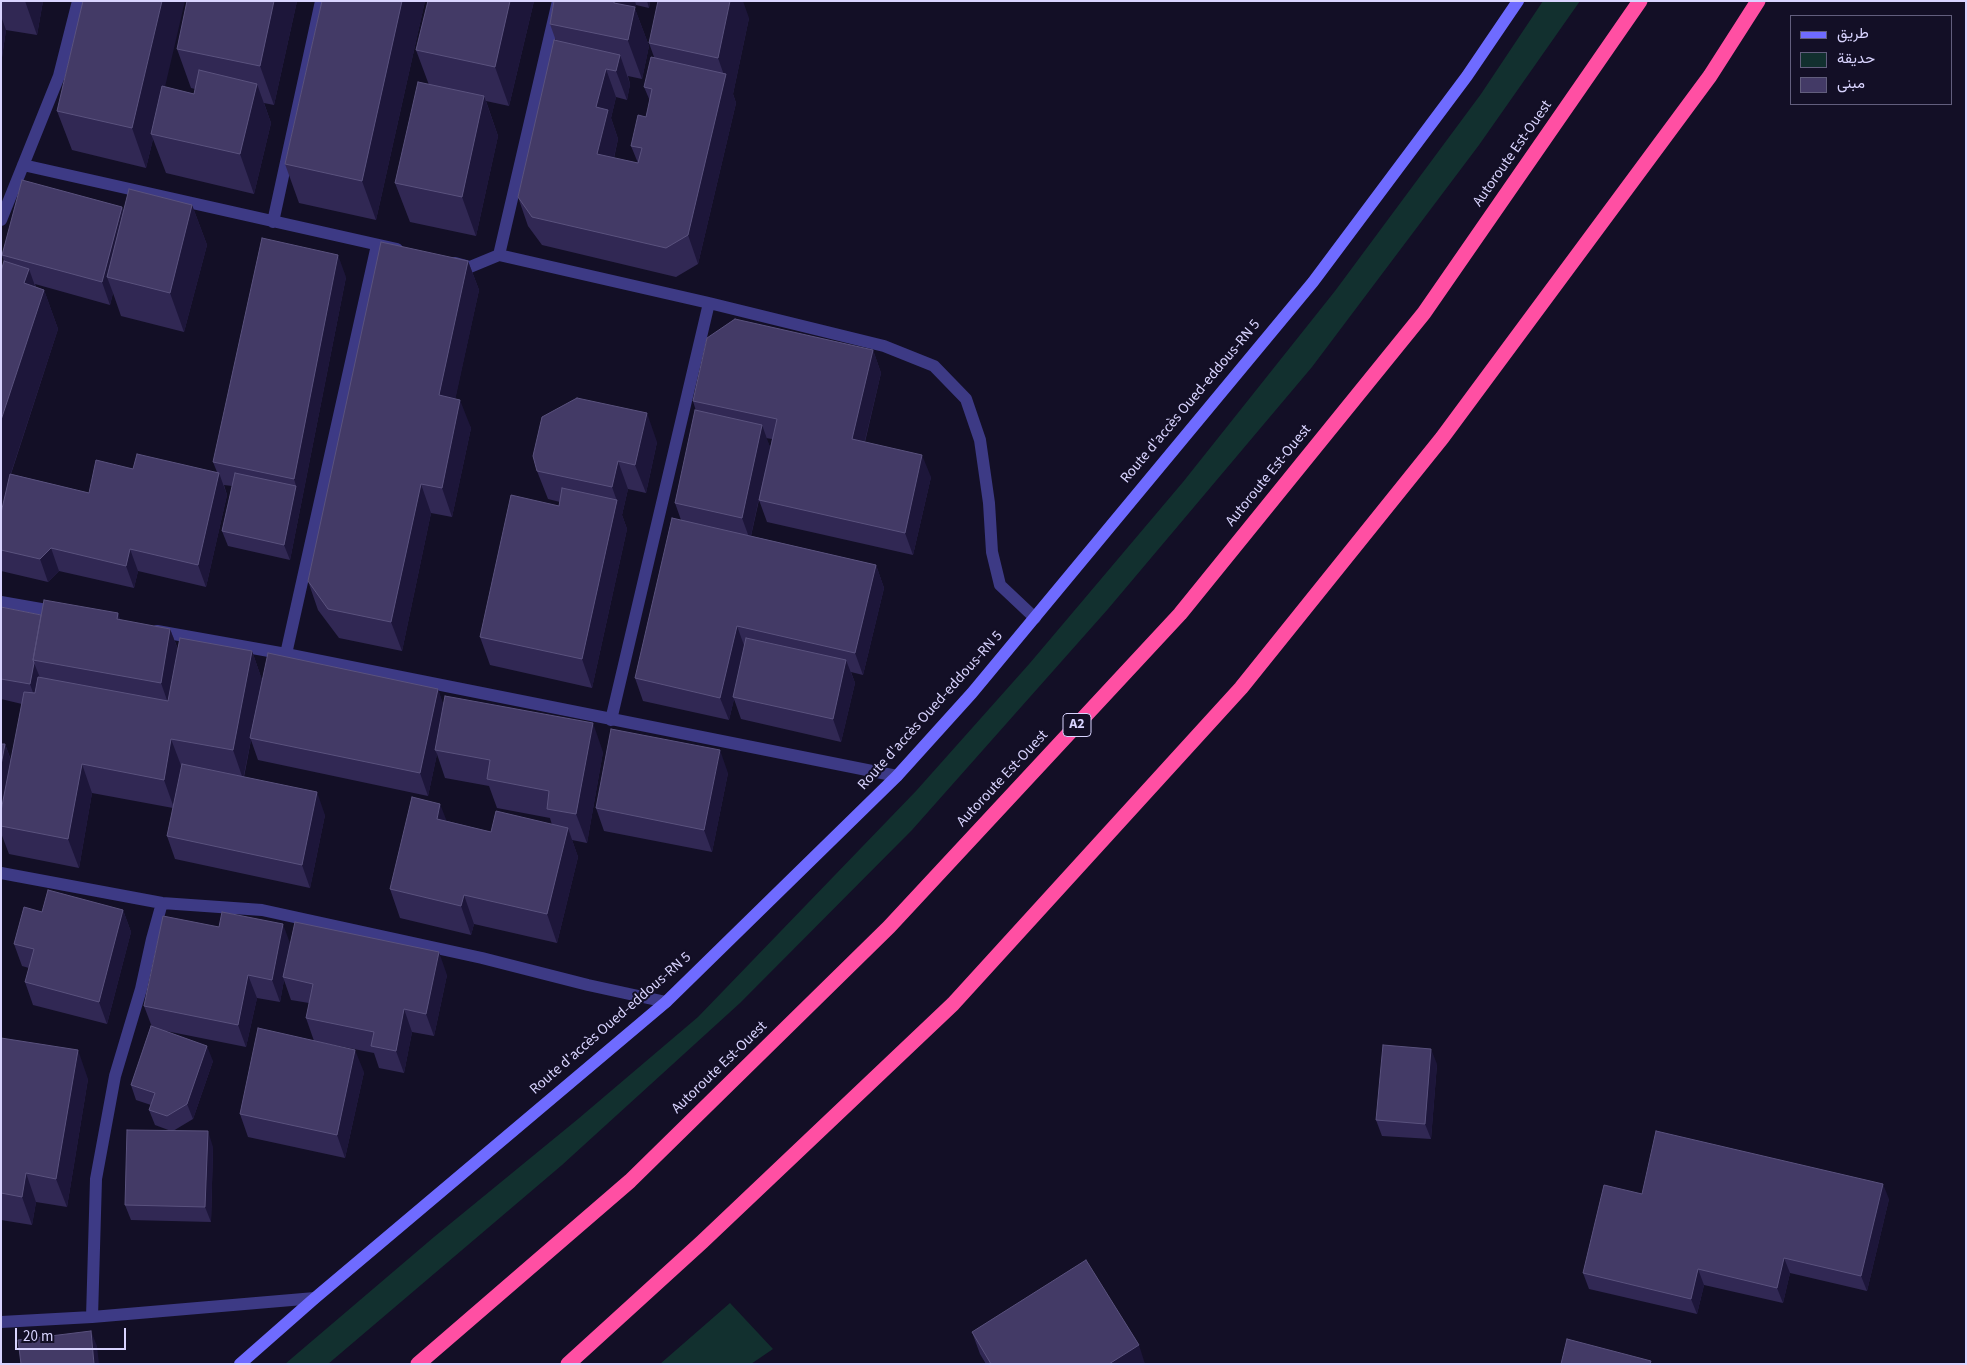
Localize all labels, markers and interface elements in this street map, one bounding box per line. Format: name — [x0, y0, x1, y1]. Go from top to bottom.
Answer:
legend — [1790, 15, 1952, 105]
text: طريق — [1837, 23, 1869, 44]
text: حديقة — [1837, 48, 1875, 69]
text: مبنى — [1837, 73, 1865, 94]
street label: Autoroute Est-Ouest — [1470, 97, 1556, 211]
street label: Route d'accès Oued-eddous-RN 5 — [1117, 317, 1265, 487]
street label: Autoroute Est-Ouest — [1222, 421, 1316, 531]
street label: Route d'accès Oued-eddous-RN 5 — [855, 628, 1007, 794]
road number: A2 — [1063, 714, 1091, 736]
street label: Autoroute Est-Ouest — [954, 727, 1052, 831]
street label: Route d'accès Oued-eddous-RN 5 — [527, 949, 695, 1099]
street label: Autoroute Est-Ouest — [669, 1018, 771, 1118]
scale bar — [18, 1318, 129, 1350]
text: 20 m — [23, 1326, 53, 1347]

